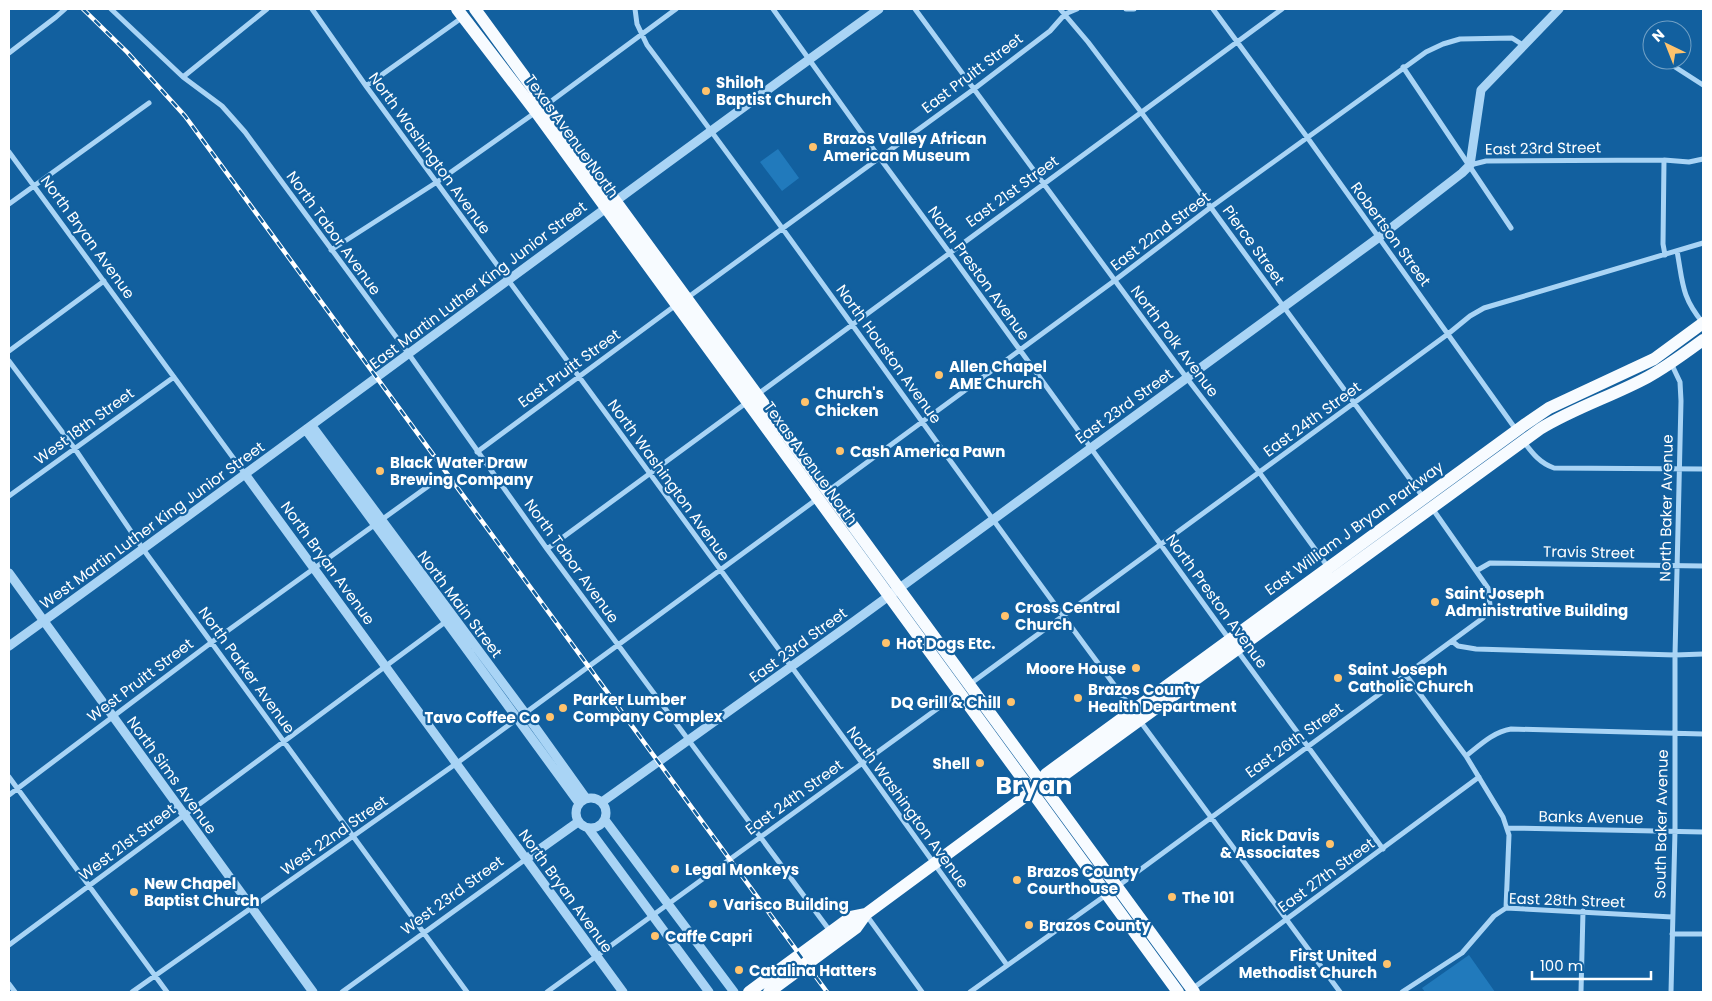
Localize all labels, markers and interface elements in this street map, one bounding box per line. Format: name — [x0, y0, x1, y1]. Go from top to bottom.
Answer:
north arrow — [1642, 20, 1692, 70]
text: N — [1647, 25, 1669, 46]
street label: East Pruitt Street — [917, 28, 1027, 118]
street label: North Washington Avenue — [364, 68, 496, 238]
street label: Texas Avenue North — [520, 70, 624, 202]
place label: Shiloh Baptist Church — [716, 72, 832, 110]
marker: Shiloh Baptist Church — [700, 85, 712, 97]
place label: Brazos Valley African American Museum — [823, 128, 987, 166]
street label: East 23rd Street — [1485, 136, 1601, 160]
marker: Brazos Valley African American Museum — [807, 141, 819, 153]
street label: East 21st Street — [961, 150, 1063, 232]
street label: North Tabor Avenue — [282, 167, 386, 299]
street label: North Bryan Avenue — [36, 171, 140, 303]
street label: Robertson Street — [1346, 178, 1436, 290]
street label: East 22nd Street — [1106, 186, 1214, 276]
street label: East Martin Luther King Junior Street — [365, 196, 591, 374]
street label: Pierce Street — [1218, 201, 1290, 289]
street label: North Preston Avenue — [923, 202, 1035, 344]
street label: North Houston Avenue — [831, 280, 947, 428]
street label: North Polk Avenue — [1126, 281, 1224, 401]
street label: East Pruitt Street — [514, 324, 624, 412]
place label: Allen Chapel AME Church — [949, 356, 1047, 394]
street label: East 23rd Street — [1071, 363, 1177, 449]
marker: Allen Chapel AME Church — [933, 369, 945, 381]
street label: East 24th Street — [1259, 376, 1365, 462]
street label: West 18th Street — [30, 383, 138, 469]
place label: Church's Chicken — [815, 383, 884, 421]
street label: North Washington Avenue — [603, 395, 735, 565]
marker: Church's Chicken — [799, 396, 811, 408]
street label: Texas Avenue North — [759, 397, 863, 529]
street label: North Baker Avenue — [1654, 434, 1678, 582]
street label: West Martin Luther King Junior Street — [35, 436, 269, 614]
place label: Cash America Pawn — [850, 441, 1005, 462]
marker: Cash America Pawn — [834, 445, 846, 457]
place label: Black Water Draw Brewing Company — [390, 452, 534, 490]
street label: East William J Bryan Parkway — [1260, 456, 1448, 600]
marker: Black Water Draw Brewing Company — [374, 465, 386, 477]
street label: North Tabor Avenue — [520, 495, 624, 627]
street label: North Bryan Avenue — [276, 497, 380, 629]
street label: North Preston Avenue — [1161, 530, 1273, 672]
street label: Travis Street — [1543, 541, 1635, 563]
street label: North Main Street — [413, 546, 507, 662]
place label: Saint Joseph Administrative Building — [1445, 583, 1628, 621]
marker: Saint Joseph Administrative Building — [1429, 596, 1441, 608]
place label: Cross Central Church — [1015, 597, 1120, 635]
street label: North Parker Avenue — [194, 602, 300, 738]
street label: East 23rd Street — [745, 602, 851, 688]
marker: Cross Central Church — [999, 610, 1011, 622]
street label: West Pruitt Street — [83, 633, 197, 727]
place label: Hot Dogs Etc. — [896, 633, 996, 654]
marker: Hot Dogs Etc. — [880, 637, 892, 649]
place label: Moore House — [1026, 658, 1126, 679]
place label: Saint Joseph Catholic Church — [1348, 659, 1474, 697]
marker: Moore House — [1130, 662, 1142, 674]
marker: Saint Joseph Catholic Church — [1332, 672, 1344, 684]
place label: Brazos County Health Department — [1088, 679, 1237, 717]
place label: Parker Lumber Company Complex — [573, 689, 723, 727]
place label: DQ Grill & Chill — [891, 692, 1001, 713]
marker: Brazos County Health Department — [1072, 692, 1084, 704]
marker: DQ Grill & Chill — [1005, 696, 1017, 708]
street label: East 26th Street — [1241, 697, 1347, 783]
marker: Parker Lumber Company Complex — [557, 702, 569, 714]
place label: Tavo Coffee Co — [424, 707, 540, 728]
marker: Tavo Coffee Co — [544, 711, 556, 723]
street label: North Sims Avenue — [122, 712, 222, 838]
street label: North Washington Avenue — [842, 722, 974, 892]
street label: South Baker Avenue — [1649, 749, 1673, 899]
place label: Shell — [933, 753, 970, 774]
street label: East 24th Street — [741, 754, 847, 840]
marker: Shell — [974, 757, 986, 769]
district label: Bryan — [996, 768, 1072, 803]
street label: West 22nd Street — [276, 790, 392, 880]
street label: West 21st Street — [74, 799, 180, 885]
street label: Banks Avenue — [1538, 806, 1644, 828]
street label: North Bryan Avenue — [514, 825, 618, 957]
place label: Rick Davis & Associates — [1220, 825, 1320, 863]
street label: East 27th Street — [1273, 833, 1379, 917]
marker: Rick Davis & Associates — [1324, 838, 1336, 850]
street label: West 23rd Street — [396, 851, 508, 939]
place label: Legal Monkeys — [685, 859, 799, 880]
place label: Brazos County Courthouse — [1027, 861, 1139, 899]
marker: Legal Monkeys — [669, 863, 681, 875]
place label: New Chapel Baptist Church — [144, 873, 260, 911]
marker: Brazos County Courthouse — [1011, 874, 1023, 886]
marker: New Chapel Baptist Church — [128, 886, 140, 898]
place label: The 101 — [1182, 887, 1234, 908]
street label: East 28th Street — [1509, 887, 1625, 913]
marker: The 101 — [1166, 891, 1178, 903]
place label: Varisco Building — [723, 894, 849, 915]
marker: Varisco Building — [707, 898, 719, 910]
place label: Brazos County — [1039, 915, 1151, 936]
marker: Brazos County — [1023, 919, 1035, 931]
place label: Caffe Capri — [665, 926, 752, 947]
marker: Caffe Capri — [649, 930, 661, 942]
place label: First United Methodist Church — [1239, 945, 1377, 983]
scale bar — [1532, 948, 1651, 980]
text: 100 m — [1540, 955, 1583, 976]
marker: First United Methodist Church — [1381, 958, 1393, 970]
place label: Catalina Hatters — [749, 960, 877, 981]
marker: Catalina Hatters — [733, 964, 745, 976]

